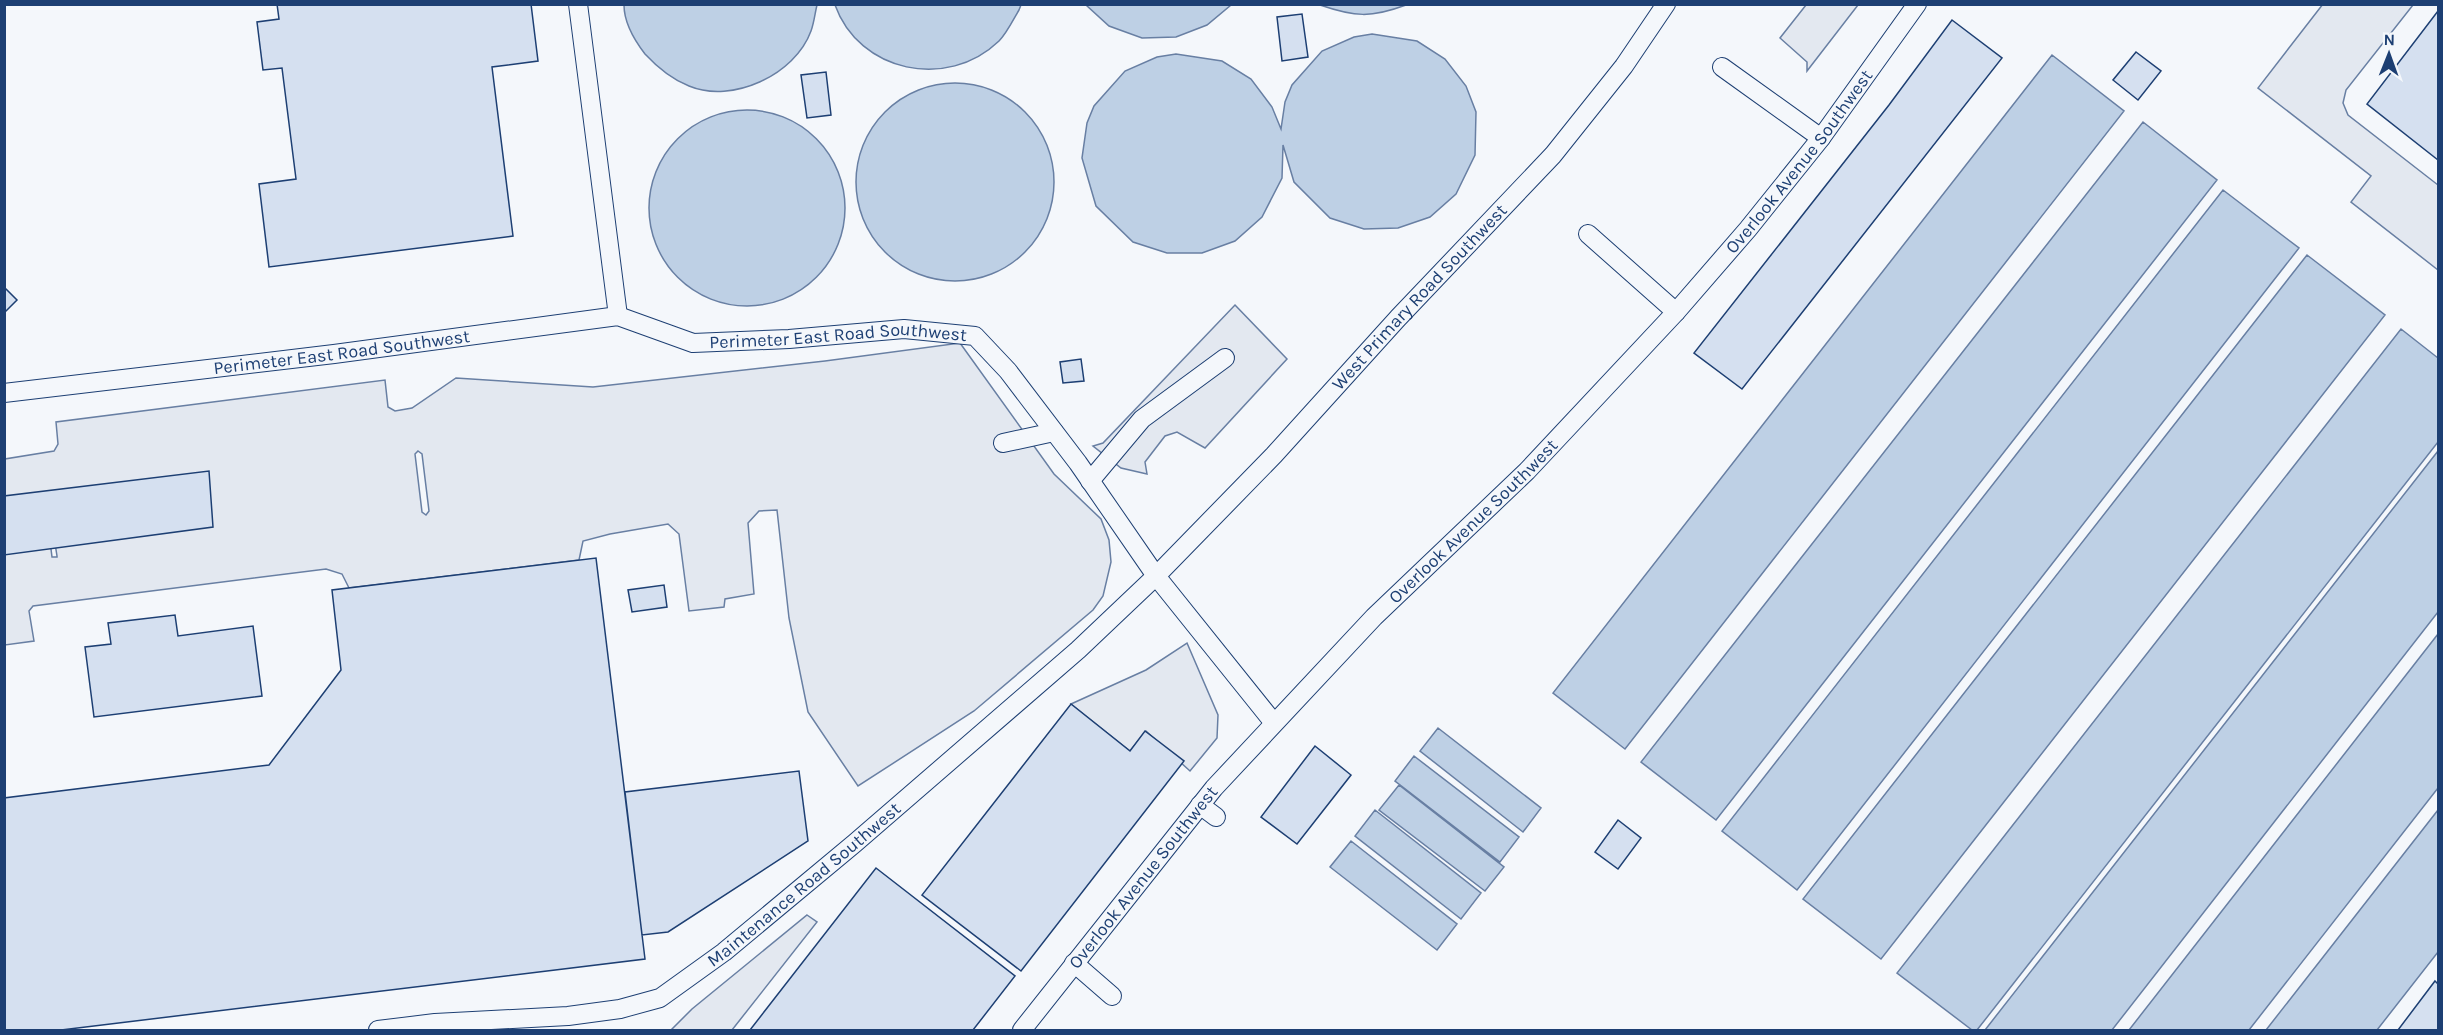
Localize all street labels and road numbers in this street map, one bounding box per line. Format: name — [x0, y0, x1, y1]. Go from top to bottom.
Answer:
street label: Overlook Avenue Southwest — [1721, 65, 1878, 258]
street label: West Primary Road Southwest — [1327, 199, 1512, 395]
street label: Perimeter East Road Southwest — [709, 318, 968, 353]
street label: Perimeter East Road Southwest — [212, 325, 471, 379]
street label: Overlook Avenue Southwest — [1384, 434, 1562, 608]
street label: Overlook Avenue Southwest — [1064, 781, 1223, 973]
street label: Maintenance Road Southwest — [703, 797, 905, 972]

